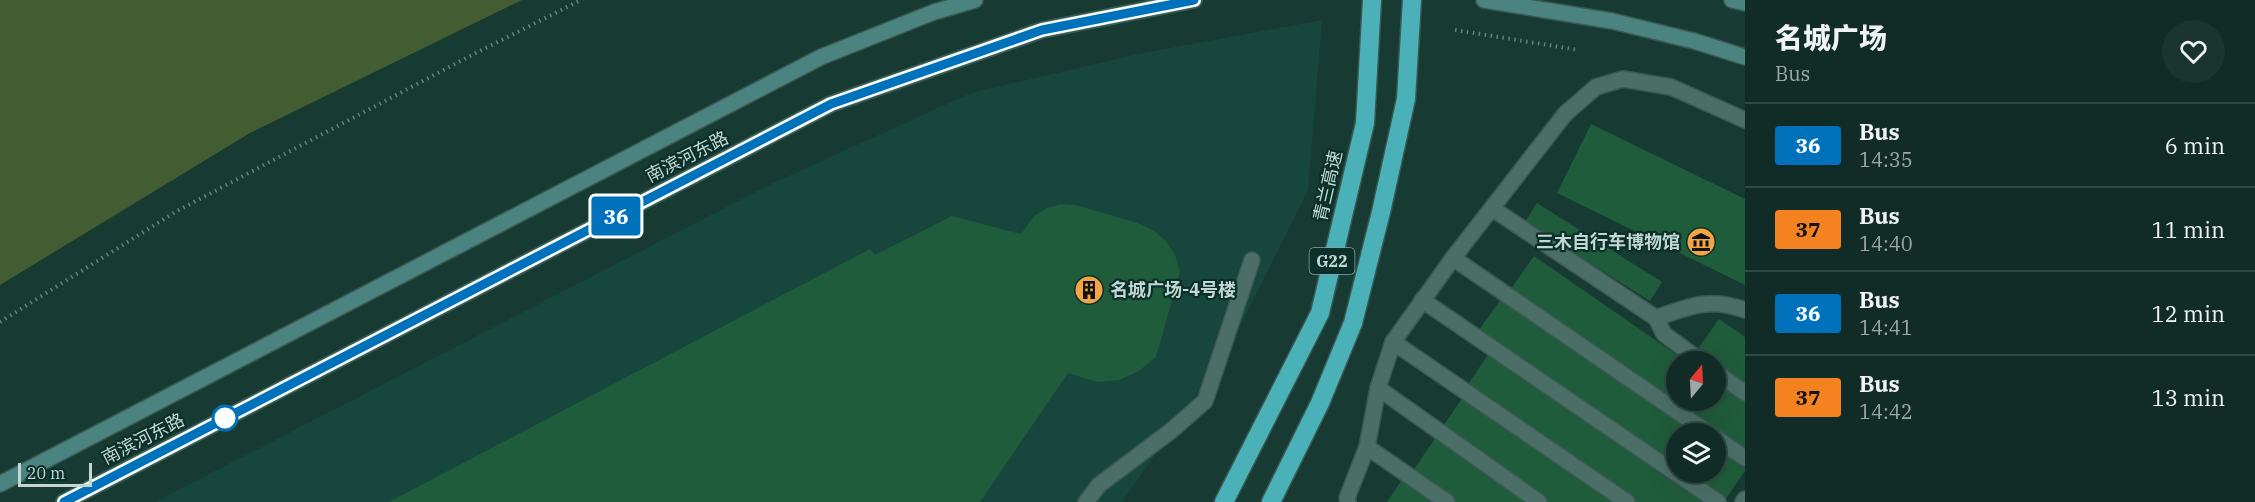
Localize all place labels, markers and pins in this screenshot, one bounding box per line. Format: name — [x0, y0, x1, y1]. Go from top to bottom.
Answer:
museum icon: 三木自行车博物馆 — [1685, 226, 1717, 258]
place label: 三木自行车博物馆 — [1536, 230, 1680, 253]
building icon: 名城广场-4号楼 — [1073, 274, 1105, 306]
place label: 名城广场-4号楼 — [1110, 278, 1236, 301]
unlabelled marker — [212, 405, 238, 431]

